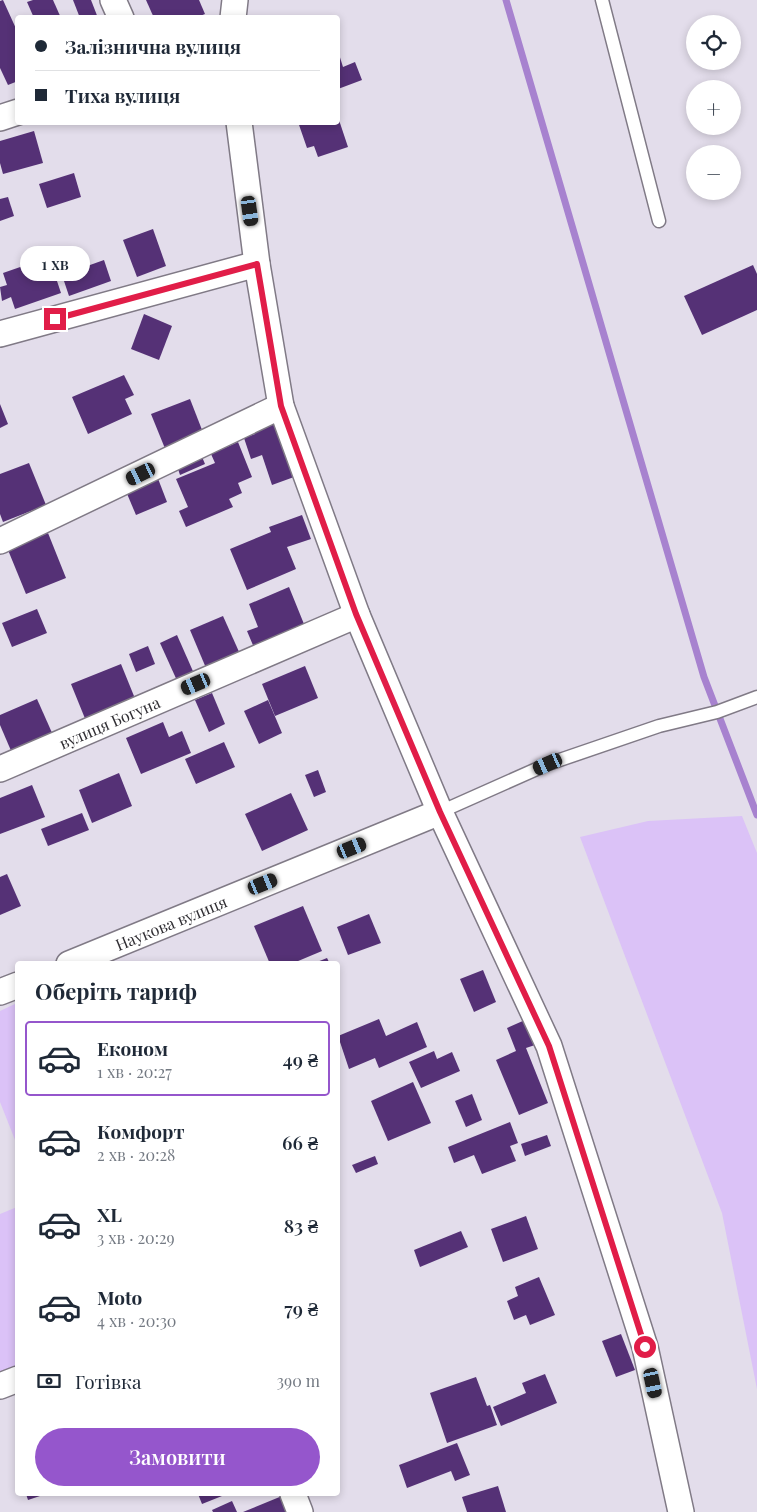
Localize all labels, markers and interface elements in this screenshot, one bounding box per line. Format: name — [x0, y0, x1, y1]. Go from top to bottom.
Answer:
map controls — [686, 15, 741, 200]
button: locate — [686, 15, 741, 70]
text: Залізнична вулиця — [65, 33, 241, 59]
button: + — [686, 80, 741, 135]
text: Тиха вулиця — [65, 82, 180, 108]
button: − — [686, 145, 741, 200]
car — [240, 195, 259, 227]
callout: 1 хв — [20, 246, 90, 282]
text: 1 хв — [41, 253, 69, 274]
route end — [44, 308, 66, 330]
car — [124, 461, 157, 487]
car — [179, 671, 212, 697]
street label: вулиця Богуна — [56, 691, 163, 753]
car — [531, 751, 564, 777]
car — [335, 835, 368, 861]
car — [246, 871, 279, 897]
street label: Наукова вулиця — [112, 890, 230, 955]
text: Оберіть тариф — [35, 976, 197, 1006]
text: Економ — [97, 1035, 168, 1061]
icon: car — [37, 1036, 82, 1081]
text: 49 ₴ — [283, 1046, 318, 1072]
text: 1 хв · 20:27 — [97, 1061, 172, 1082]
text: Комфорт — [97, 1118, 185, 1144]
icon: car — [37, 1119, 82, 1164]
text: 66 ₴ — [282, 1129, 318, 1155]
text: 2 хв · 20:28 — [97, 1144, 175, 1165]
text: XL — [97, 1201, 122, 1227]
icon: car — [37, 1202, 82, 1247]
text: 83 ₴ — [284, 1212, 318, 1238]
text: 3 хв · 20:29 — [97, 1227, 175, 1248]
text: Moto — [97, 1284, 142, 1310]
icon: car — [37, 1285, 82, 1330]
text: 79 ₴ — [284, 1295, 318, 1321]
text: 4 хв · 20:30 — [97, 1310, 176, 1331]
route start — [634, 1336, 656, 1358]
icon: cash — [35, 1367, 63, 1395]
car — [642, 1367, 663, 1399]
text: Готівка — [75, 1368, 141, 1394]
text: 390 m — [277, 1370, 320, 1391]
button: Замовити — [35, 1428, 320, 1486]

